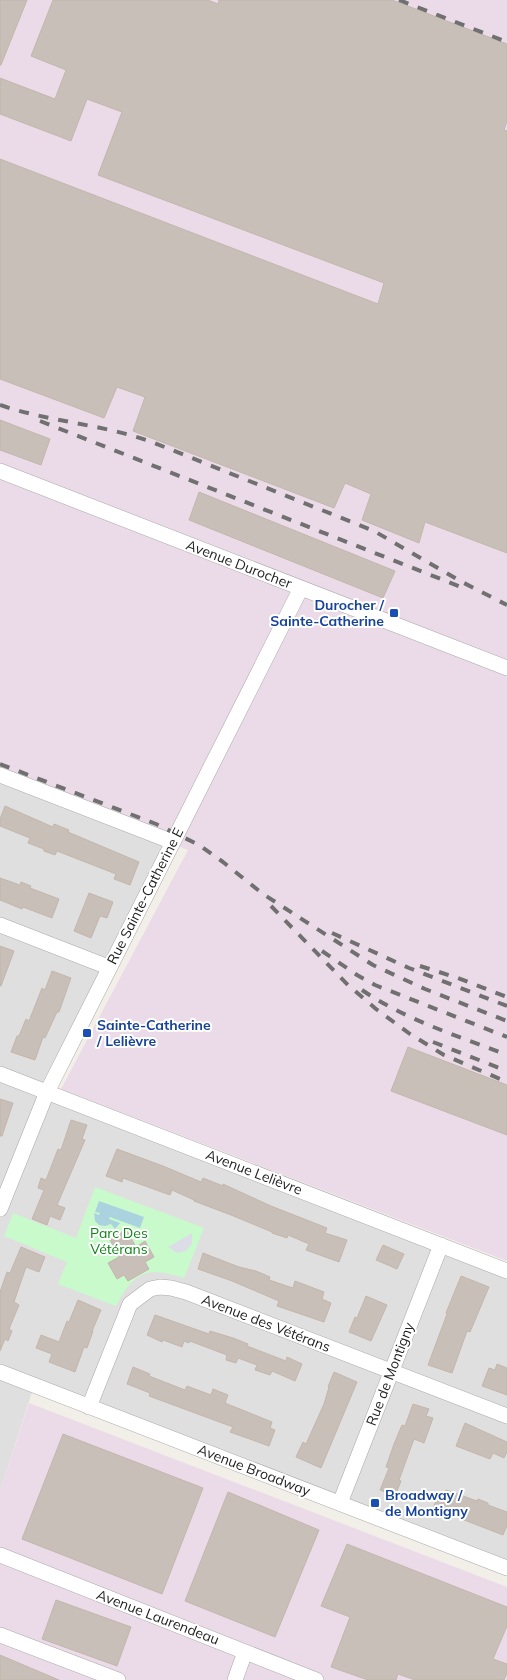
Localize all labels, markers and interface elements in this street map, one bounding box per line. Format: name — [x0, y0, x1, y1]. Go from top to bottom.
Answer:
street label: Avenue Durocher — [184, 536, 295, 593]
place label: Durocher / Sainte-Catherine — [270, 596, 385, 630]
marker: Durocher / Sainte-Catherine — [388, 607, 400, 619]
street label: Rue Sainte-Catherine E — [103, 825, 187, 967]
place label: Sainte-Catherine / Lelièvre — [96, 1016, 211, 1050]
marker: Sainte-Catherine / Lelièvre — [81, 1027, 93, 1039]
street label: Avenue Lelièvre — [203, 1145, 305, 1199]
park label: Parc Des Vétérans — [90, 1224, 148, 1258]
street label: Avenue des Vétérans — [199, 1290, 333, 1356]
street label: Rue de Montigny — [362, 1319, 418, 1428]
street label: Avenue Broadway — [195, 1440, 314, 1500]
place label: Broadway / de Montigny — [385, 1486, 468, 1520]
marker: Broadway / de Montigny — [369, 1497, 381, 1509]
street label: Avenue Laurendeau — [94, 1585, 222, 1649]

